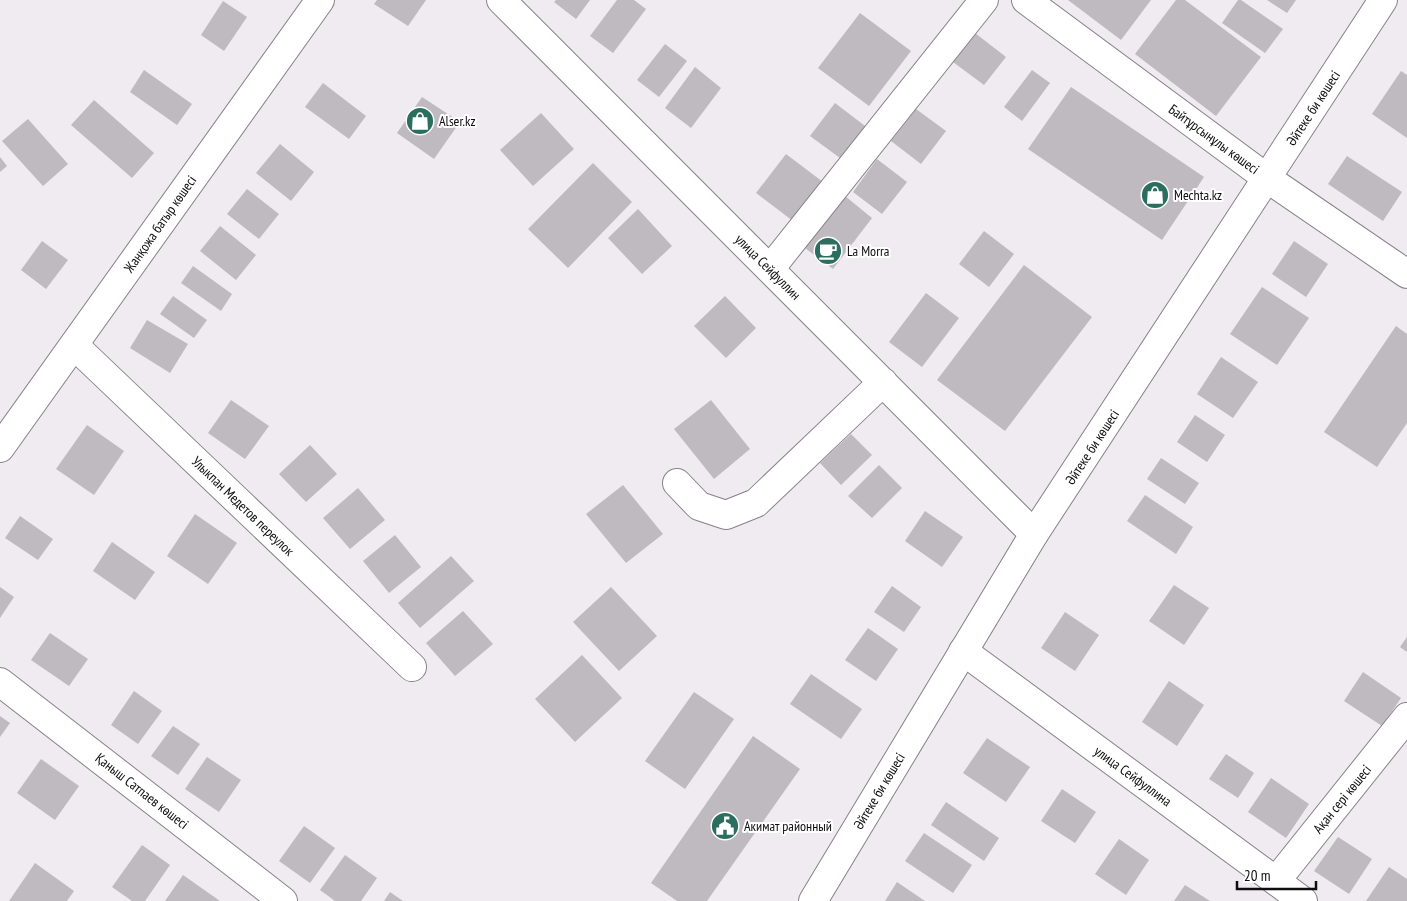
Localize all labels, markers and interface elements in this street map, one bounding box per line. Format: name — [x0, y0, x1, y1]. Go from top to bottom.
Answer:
street label: Әйтеке би көшесі — [1282, 67, 1344, 149]
street label: Байтұрсынұлы көшесі — [1165, 100, 1263, 178]
shop icon: Alser.kz — [405, 106, 435, 136]
place label: Alser.kz — [439, 112, 475, 130]
street label: Жанқожа батыр көшесі — [119, 172, 200, 277]
shop icon: Mechta.kz — [1140, 180, 1170, 210]
place label: Mechta.kz — [1174, 186, 1222, 204]
street label: улица Сейфуллин — [731, 230, 805, 304]
cafe icon: La Morra — [813, 236, 843, 266]
place label: La Morra — [847, 242, 889, 260]
street label: Әйтеке би көшесі — [1061, 406, 1123, 488]
street label: Улыкпан Медетов переулок — [188, 452, 298, 560]
street label: улица Сейфуллина — [1091, 742, 1175, 810]
street label: Қаныш Сатпаев көшесі — [92, 749, 192, 833]
street label: Әйтеке би көшесі — [849, 749, 909, 833]
street label: Ақан сері көшесі — [1309, 761, 1375, 837]
public building icon: Акимат районный — [710, 811, 740, 841]
place label: Акимат районный — [744, 817, 832, 835]
scale bar — [1237, 858, 1316, 890]
text: 20 m — [1244, 866, 1270, 885]

